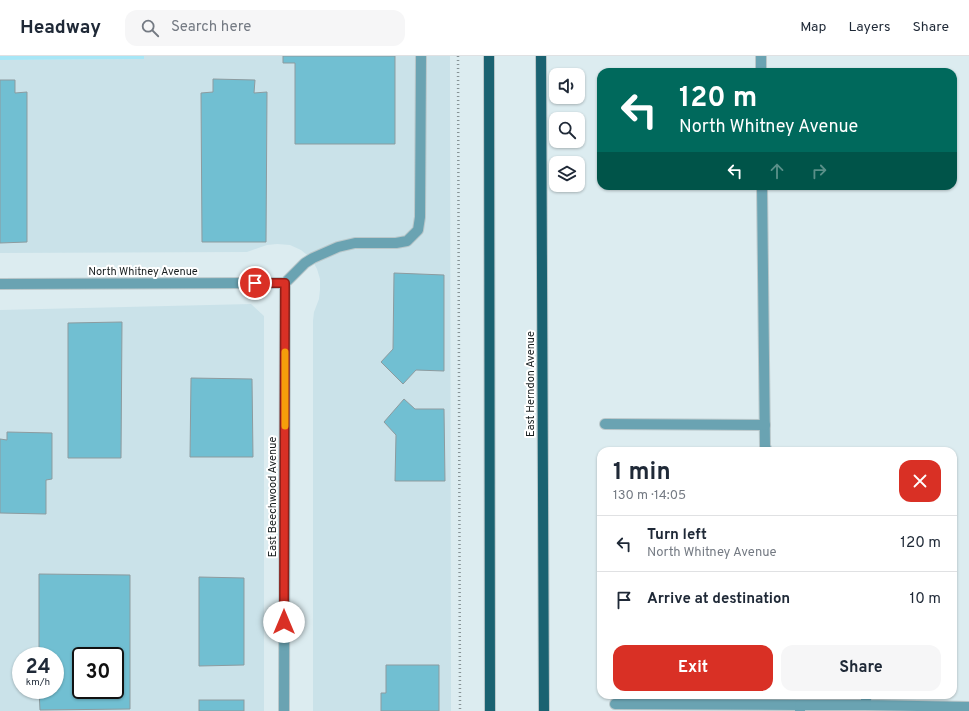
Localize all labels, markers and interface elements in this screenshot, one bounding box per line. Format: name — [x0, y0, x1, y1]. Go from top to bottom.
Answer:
search box — [125, 10, 405, 46]
text: Headway — [20, 16, 101, 40]
icon: search — [139, 17, 161, 39]
text: Search here — [171, 18, 251, 37]
text: Map — [800, 19, 826, 36]
text: Layers — [848, 19, 890, 36]
text: Share — [912, 19, 949, 36]
map controls — [549, 68, 585, 192]
button: sound — [549, 68, 585, 104]
text: 120 m — [679, 81, 757, 117]
icon: left — [613, 84, 665, 136]
button: search — [549, 112, 585, 148]
text: North Whitney Avenue — [679, 116, 858, 139]
button: layers — [549, 156, 585, 192]
icon: left — [724, 160, 746, 182]
icon: ahead — [766, 160, 788, 182]
icon: right — [808, 160, 830, 182]
street label: North Whitney Avenue — [88, 265, 198, 279]
pin — [238, 266, 272, 300]
icon: arrive — [244, 272, 266, 294]
street label: East Herndon Avenue — [524, 331, 538, 437]
street label: East Beechwood Avenue — [266, 437, 280, 557]
text: 1 min — [613, 458, 671, 488]
button: close — [899, 460, 941, 502]
text: 130 m · 14:05 — [613, 488, 686, 504]
text: Turn left — [647, 526, 707, 545]
icon: left — [613, 533, 635, 555]
text: 120 m — [900, 534, 941, 553]
text: North Whitney Avenue — [647, 545, 777, 561]
icon: arrive — [613, 589, 635, 611]
text: Arrive at destination — [647, 590, 790, 609]
text: 10 m — [910, 590, 941, 609]
position arrow — [263, 601, 305, 643]
button: Exit — [613, 645, 773, 691]
button: Share — [781, 645, 941, 691]
speed limit sign: 30 — [72, 647, 124, 699]
text: 24 — [25, 655, 51, 681]
text: km/h — [26, 676, 50, 689]

